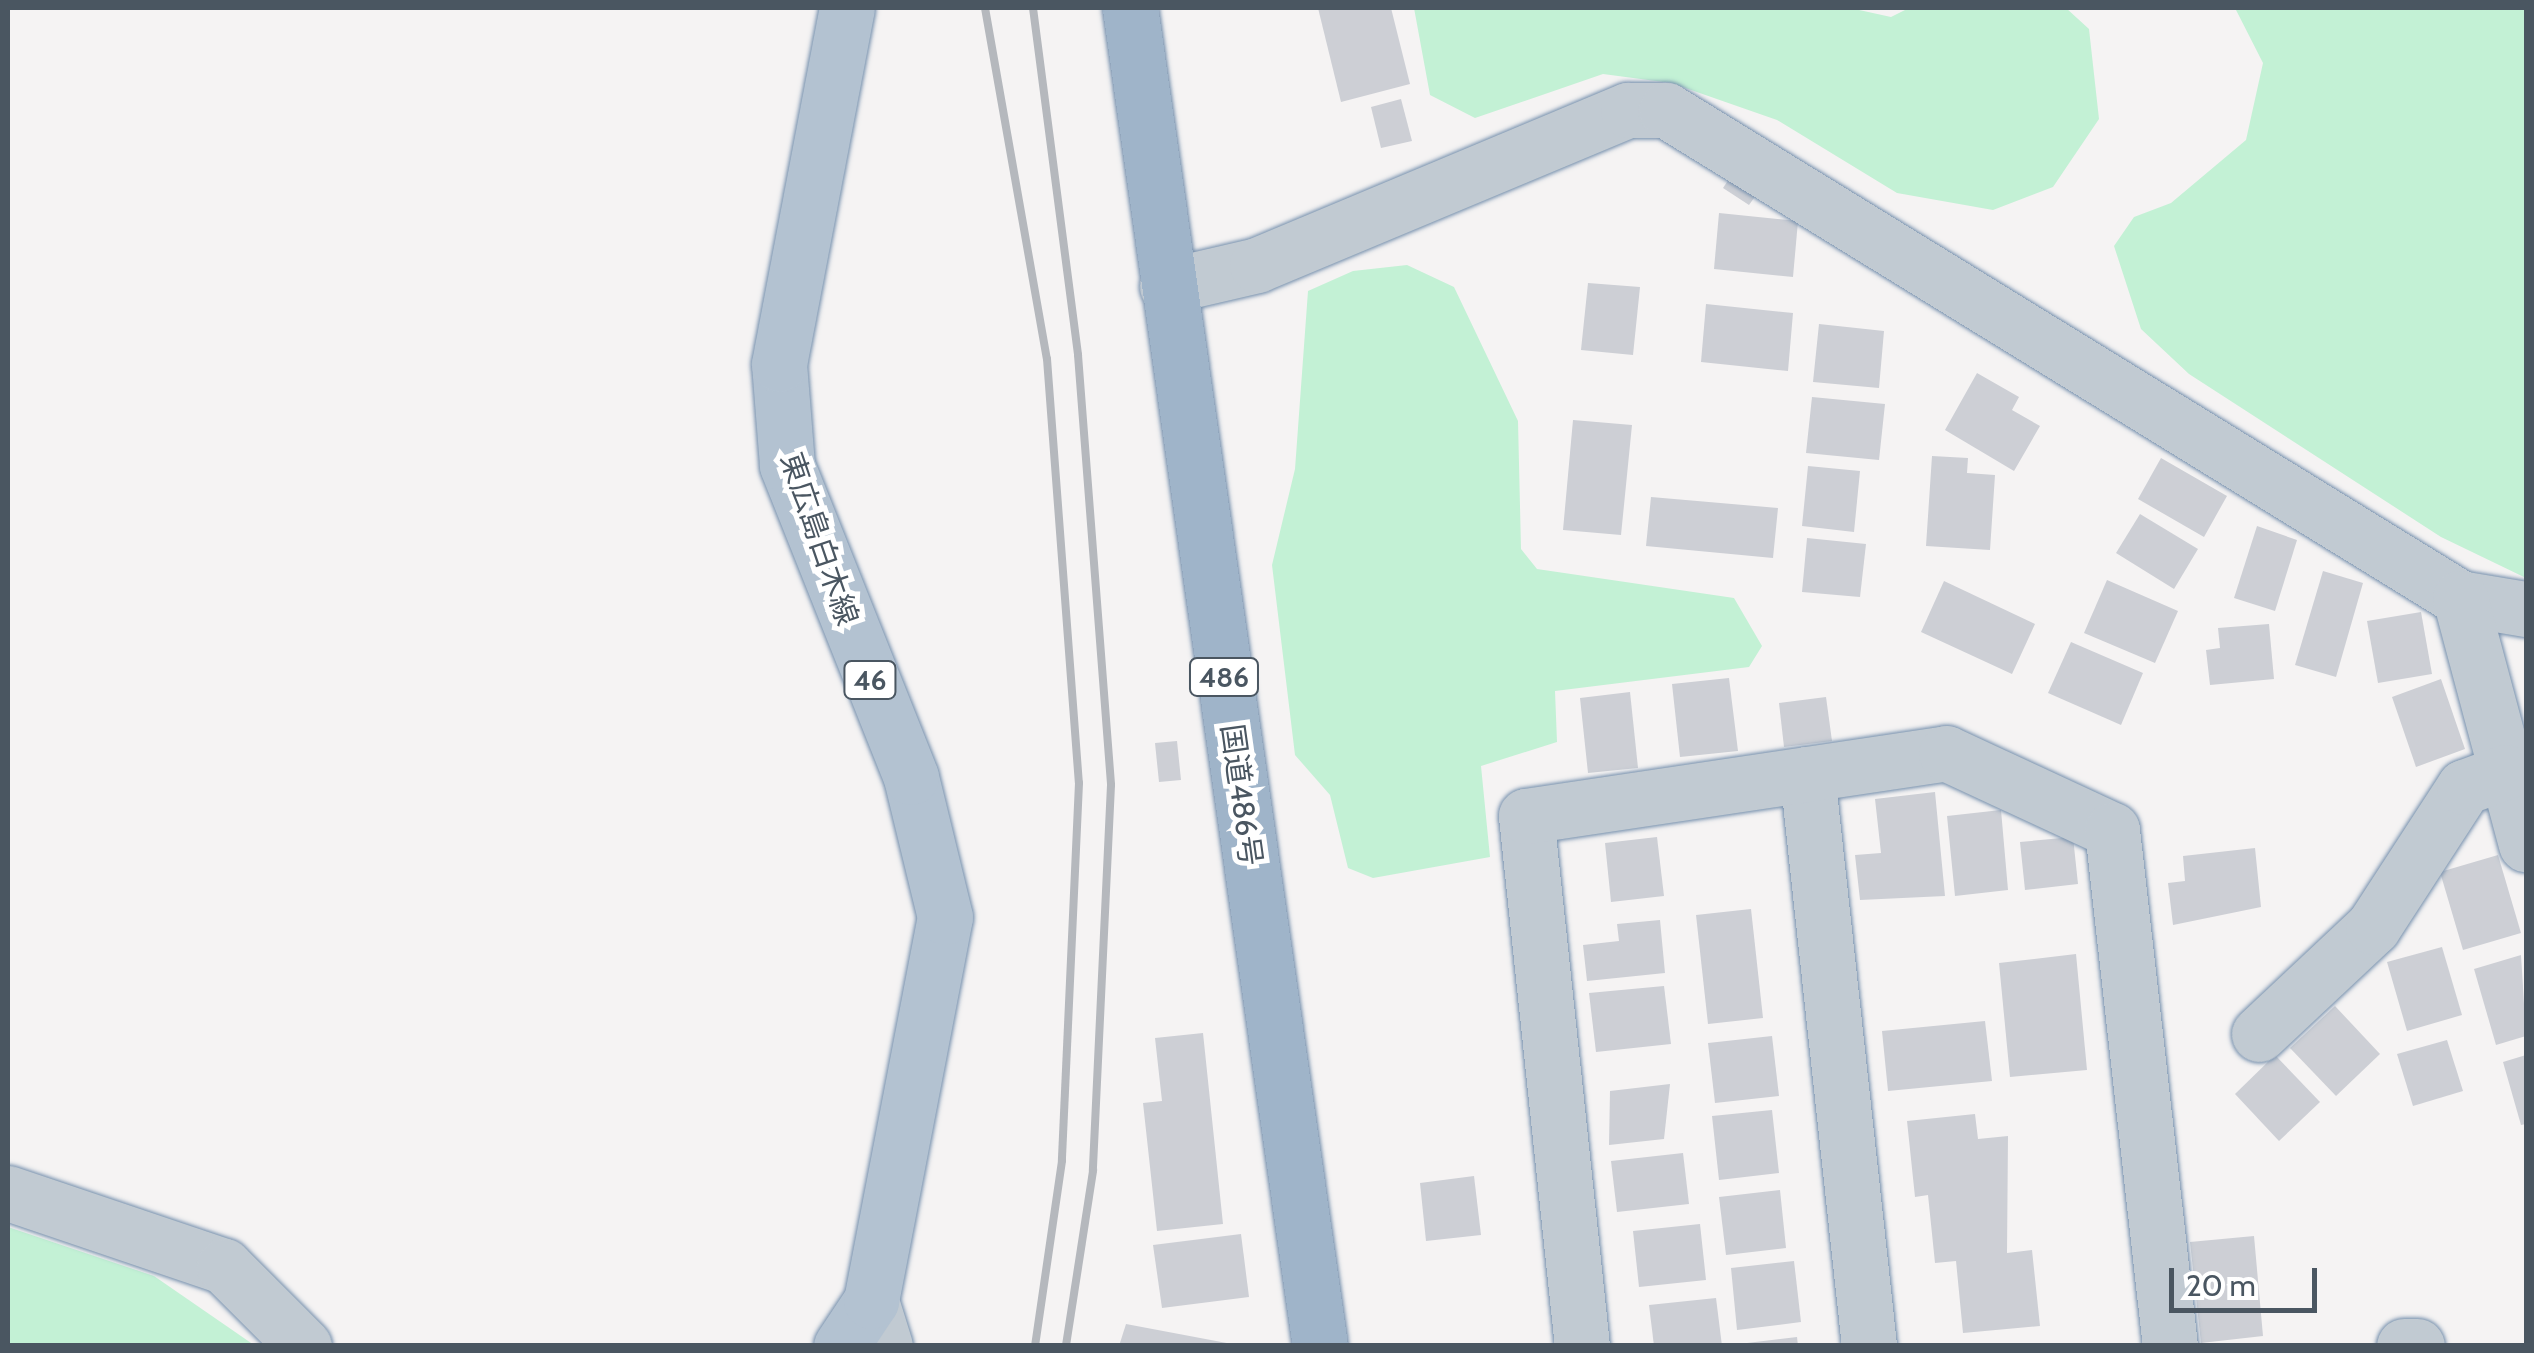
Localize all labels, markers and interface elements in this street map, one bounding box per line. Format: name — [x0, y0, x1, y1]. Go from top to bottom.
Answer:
street label: 東広島白木線 — [773, 448, 865, 630]
road number: 486 — [1186, 654, 1262, 700]
road number: 46 — [842, 657, 898, 703]
street label: 国道486号 — [1213, 722, 1269, 868]
scale bar — [2174, 1248, 2322, 1310]
text: 20 m — [2186, 1267, 2256, 1304]

